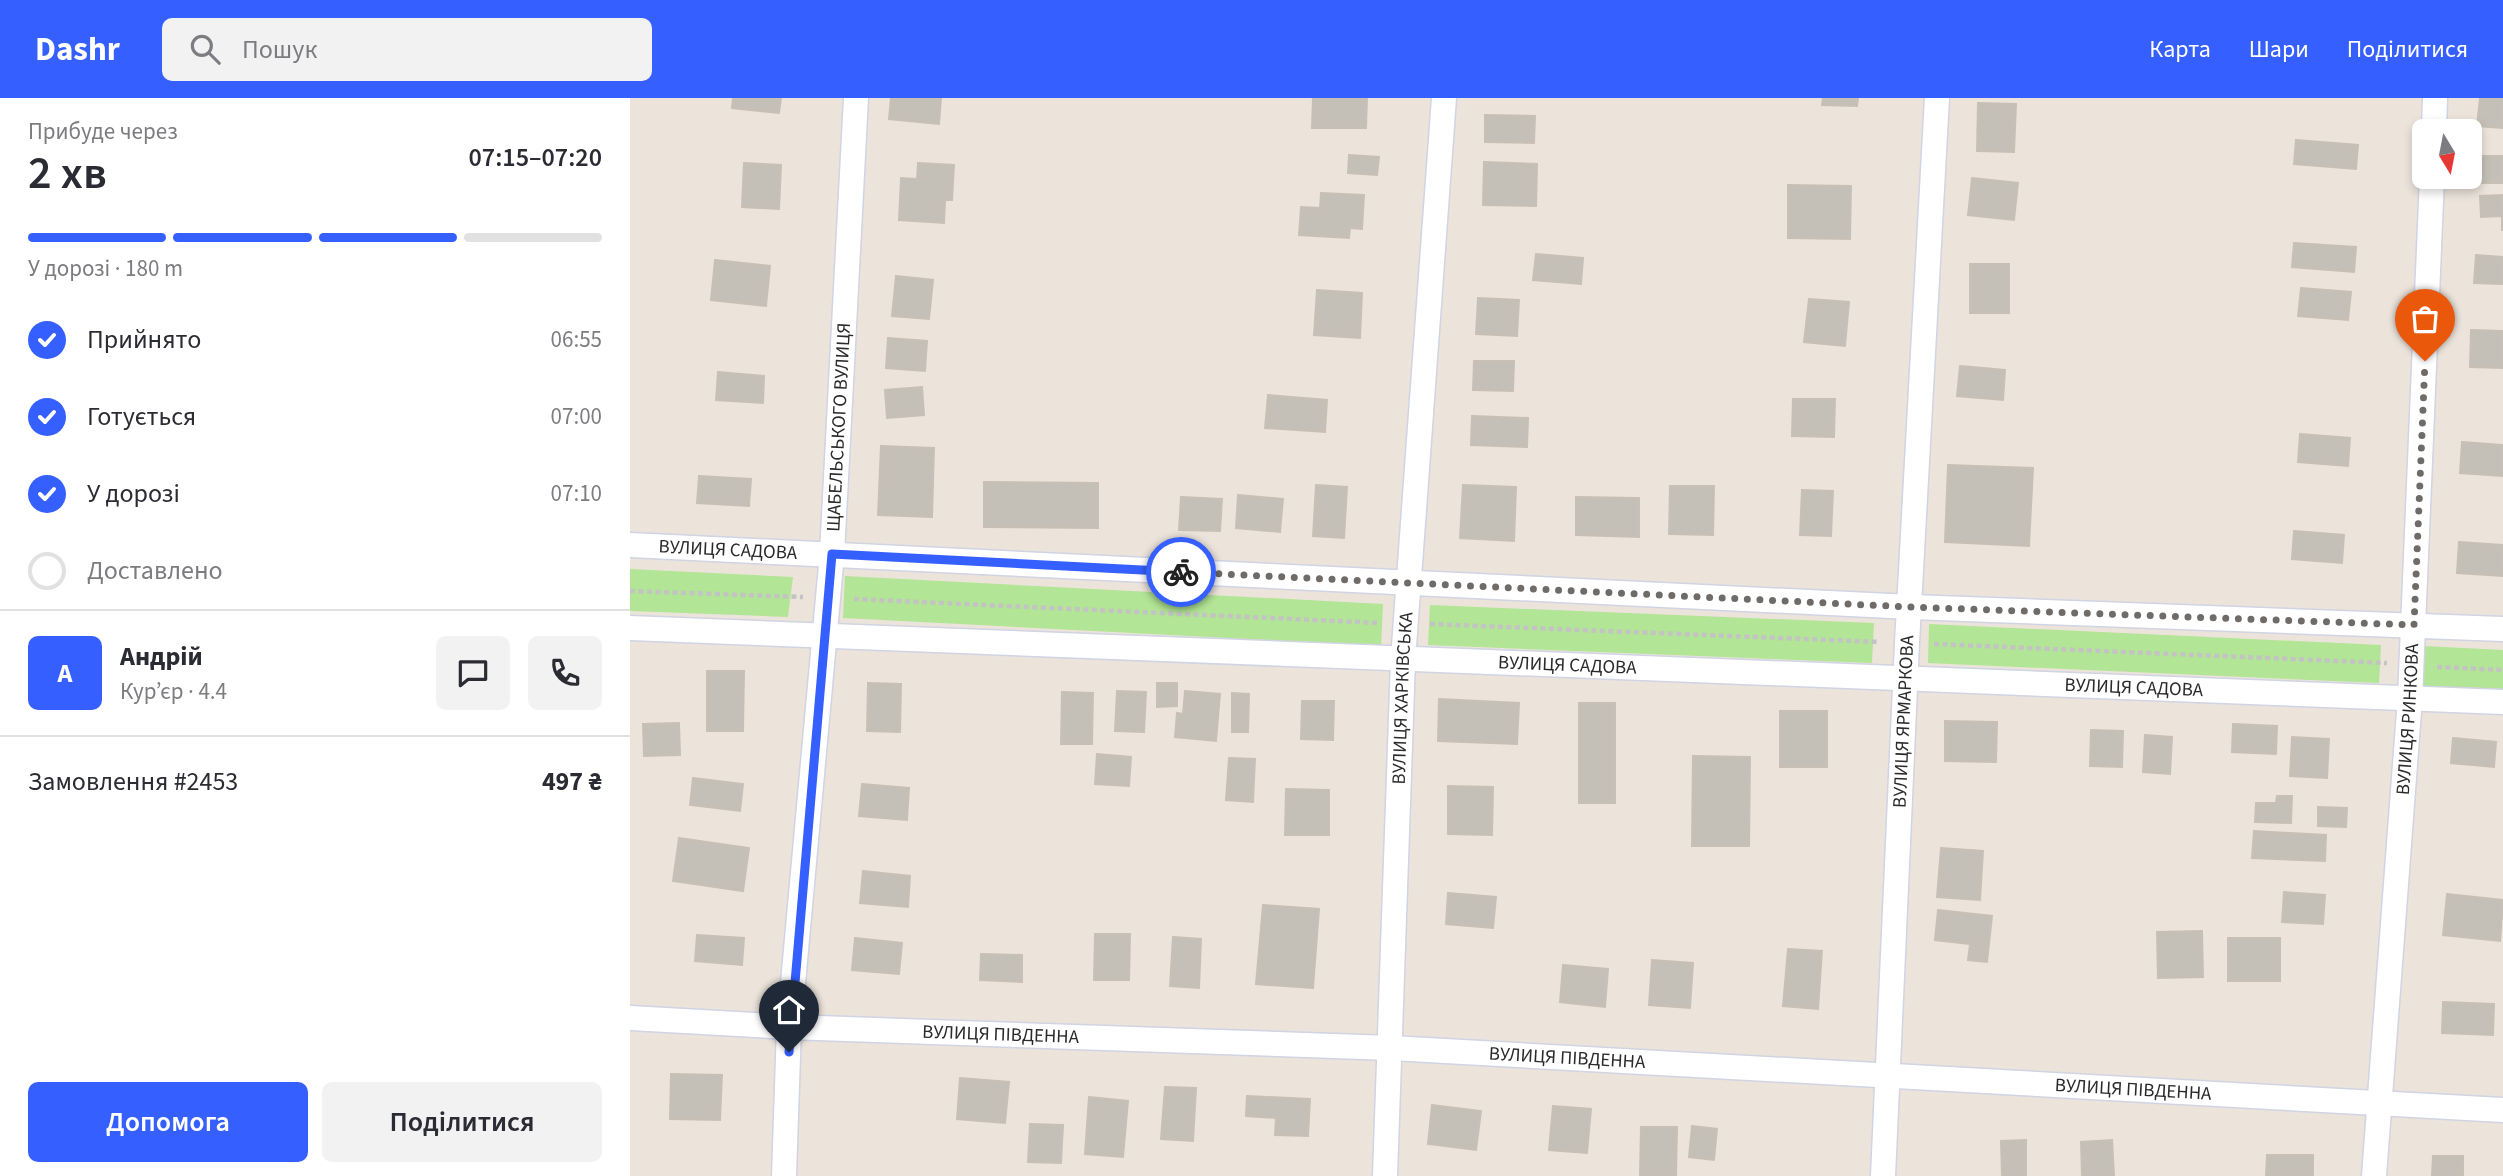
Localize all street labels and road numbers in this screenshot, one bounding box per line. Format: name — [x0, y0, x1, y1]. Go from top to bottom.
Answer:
street label: ЩАБЕЛЬСЬКОГО ВУЛИЦЯ — [820, 322, 858, 532]
street label: ВУЛИЦЯ САДОВА — [658, 533, 798, 567]
street label: ВУЛИЦЯ ХАРКІВСЬКА — [1385, 610, 1420, 785]
street label: ВУЛИЦЯ ЯРМАРКОВА — [1886, 634, 1921, 809]
street label: ВУЛИЦЯ РИНКОВА — [2389, 642, 2426, 796]
street label: ВУЛИЦЯ САДОВА — [1497, 649, 1638, 681]
street label: ВУЛИЦЯ САДОВА — [2064, 671, 2204, 704]
street label: ВУЛИЦЯ ПІВДЕННА — [922, 1018, 1080, 1051]
street label: ВУЛИЦЯ ПІВДЕННА — [1488, 1040, 1647, 1076]
street label: ВУЛИЦЯ ПІВДЕННА — [2054, 1072, 2213, 1107]

